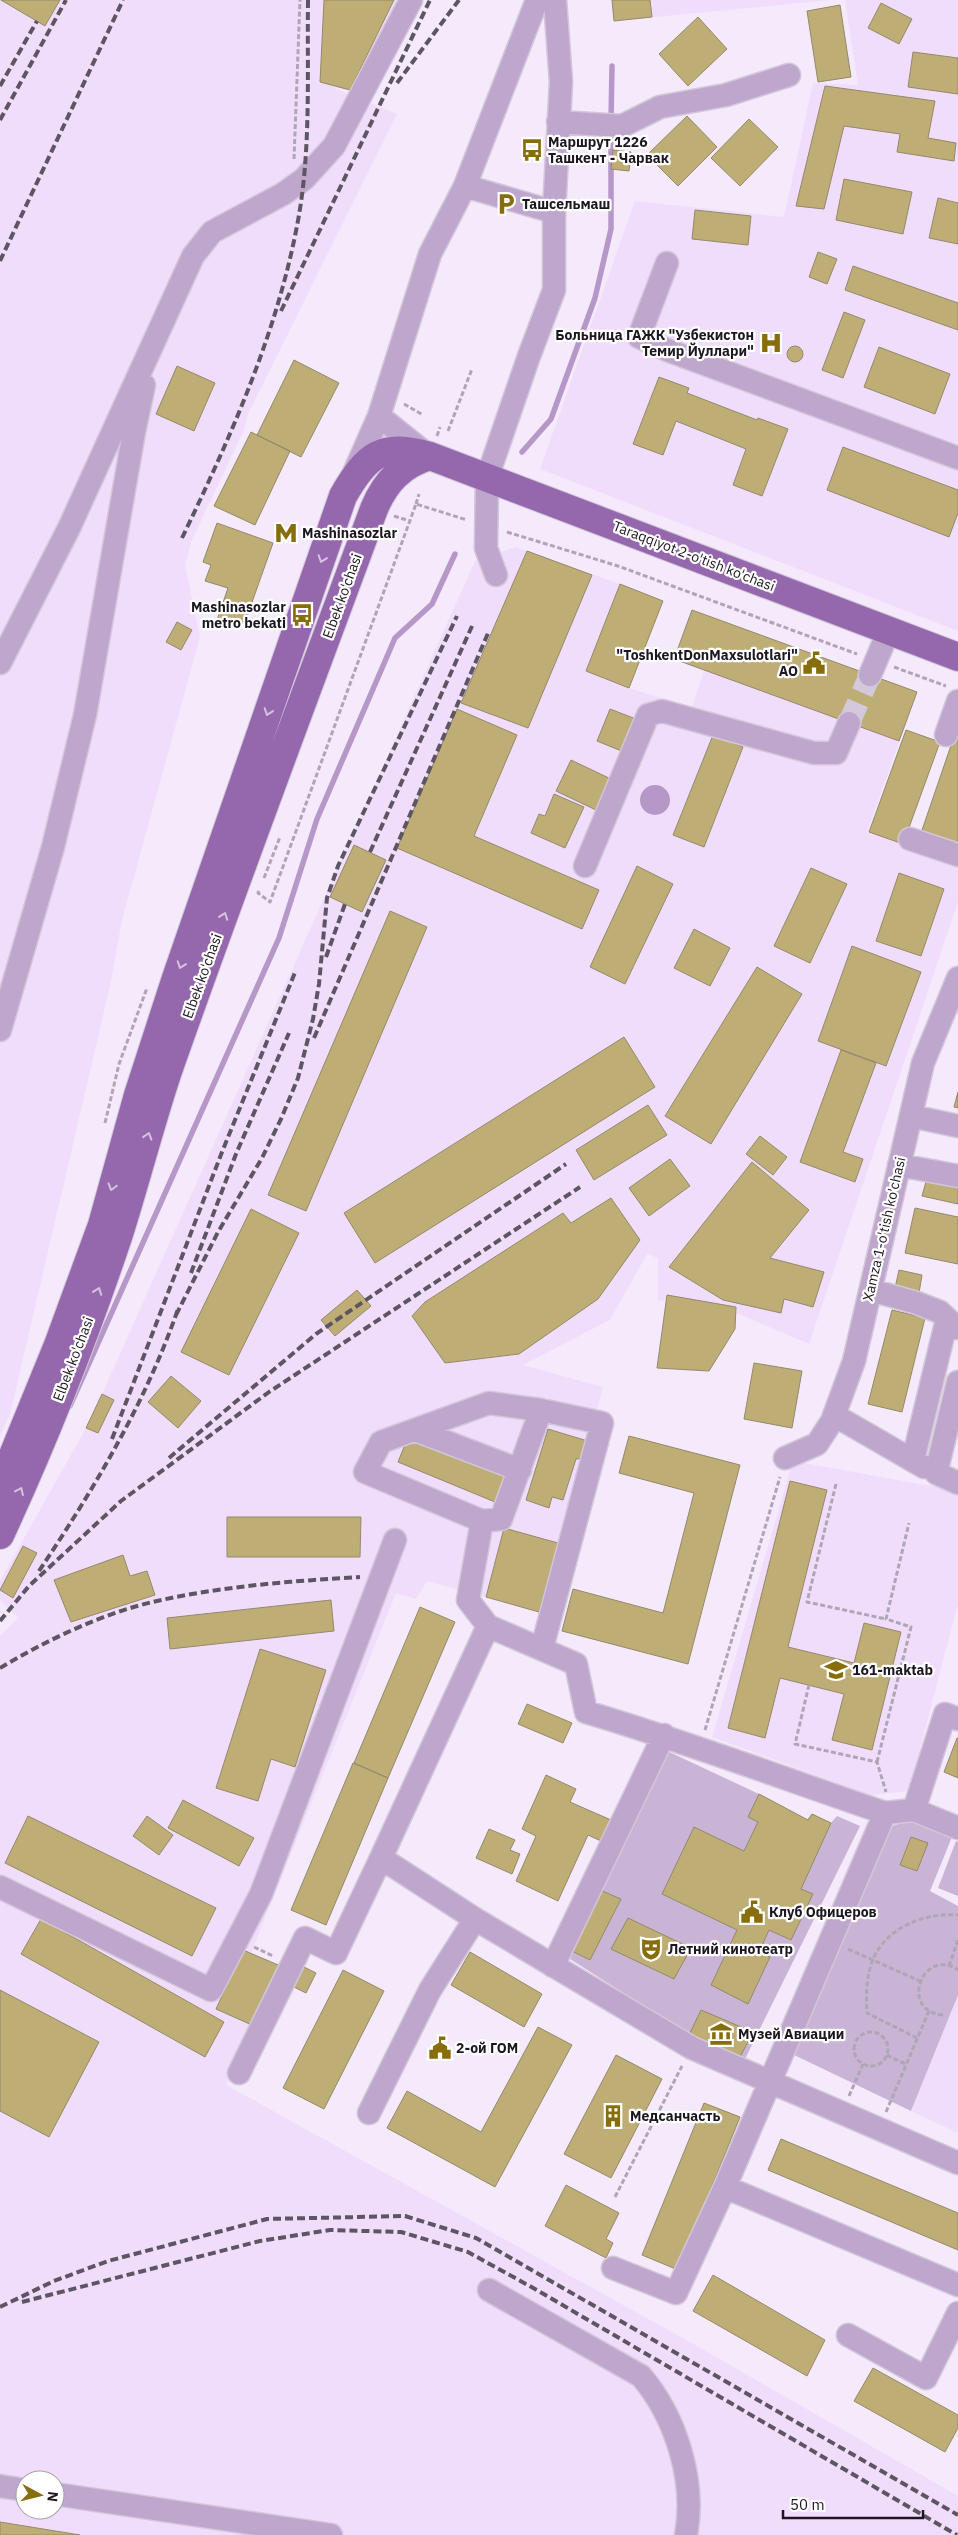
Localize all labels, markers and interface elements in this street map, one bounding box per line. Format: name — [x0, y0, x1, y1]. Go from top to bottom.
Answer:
place label: Маршрут 1226 Ташкент - Чарвак — [548, 133, 669, 167]
bus stop icon: Маршрут 1226 Ташкент - Чарвак — [519, 137, 545, 163]
parking icon: Ташсельмаш — [493, 191, 519, 217]
place label: Ташсельмаш — [522, 195, 610, 213]
place label: Больница ГАЖК "Узбекистон Темир Йуллари" — [555, 326, 754, 360]
hospital icon: Больница ГАЖК "Узбекистон Темир Йуллари" — [758, 330, 784, 356]
street label: Taraqqiyot 2-o'tish ko'chasi — [611, 517, 777, 595]
metro station icon: Mashinasozlar — [273, 520, 299, 546]
place label: Mashinasozlar — [302, 524, 397, 542]
street label: Elbek ko'chasi — [318, 551, 366, 641]
one-way arrow — [317, 554, 327, 562]
place label: Mashinasozlar metro bekati — [191, 598, 286, 632]
bus stop icon: Mashinasozlar metro bekati — [289, 602, 315, 628]
place label: "ToshkentDonMaxsulotlari" AO — [616, 646, 798, 680]
public building icon: "ToshkentDonMaxsulotlari" AO — [801, 650, 827, 676]
one-way arrow — [264, 707, 274, 716]
one-way arrow — [218, 913, 228, 921]
street label: Elbek ko'chasi — [178, 931, 226, 1021]
one-way arrow — [177, 960, 187, 969]
one-way arrow — [142, 1132, 152, 1141]
street label: Xamza 1-o'tish ko'chasi — [859, 1155, 909, 1303]
one-way arrow — [108, 1183, 118, 1191]
one-way arrow — [92, 1287, 102, 1296]
street label: Elbek ko'chasi — [49, 1314, 97, 1404]
one-way arrow — [14, 1487, 25, 1496]
school or university icon: 161-maktab — [823, 1657, 849, 1683]
place label: 161-maktab — [852, 1661, 933, 1679]
public building icon: Клуб Офицеров — [739, 1899, 765, 1925]
place label: Клуб Офицеров — [769, 1903, 877, 1921]
theatre icon: Летний кинотеатр — [638, 1936, 664, 1962]
place label: Летний кинотеатр — [668, 1940, 793, 1958]
museum icon: Музей Авиации — [708, 2021, 734, 2047]
place label: Музей Авиации — [738, 2025, 844, 2043]
public building icon: 2-ой ГОМ — [427, 2035, 453, 2061]
place label: 2-ой ГОМ — [456, 2039, 518, 2057]
building icon: Медсанчасть — [600, 2103, 626, 2129]
place label: Медсанчасть — [630, 2107, 720, 2125]
north arrow — [15, 2470, 65, 2520]
scale bar — [783, 2488, 923, 2520]
text: N — [43, 2490, 62, 2503]
text: 50 m — [790, 2495, 825, 2514]

